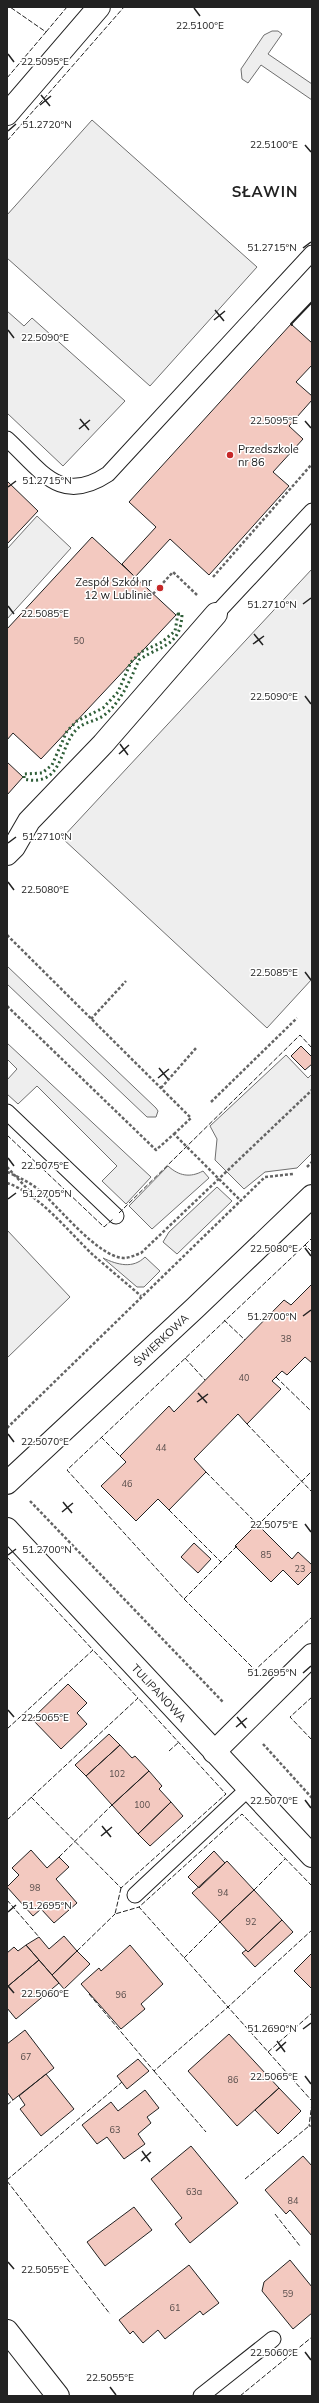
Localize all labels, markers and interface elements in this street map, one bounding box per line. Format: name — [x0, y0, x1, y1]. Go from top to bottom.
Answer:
text: 22.5100°E — [176, 19, 224, 32]
text: 22.5095°E — [21, 55, 69, 68]
text: 51.2720°N — [22, 118, 72, 131]
text: 22.5100°E — [250, 138, 298, 151]
district label: SŁAWIN — [232, 182, 298, 201]
text: 51.2715°N — [247, 241, 297, 254]
text: 22.5090°E — [21, 331, 69, 344]
text: 22.5095°E — [250, 414, 298, 427]
place label: Przedszkole nr 86 — [238, 442, 299, 469]
marker: Przedszkole nr 86 — [225, 450, 235, 460]
text: 51.2715°N — [22, 474, 72, 487]
place label: Zespół Szkół nr 12 w Lublinie — [76, 575, 152, 602]
marker: Zespół Szkół nr 12 w Lublinie — [155, 583, 165, 593]
text: 51.2710°N — [247, 598, 297, 611]
text: 22.5085°E — [21, 607, 69, 620]
house number: 50 — [74, 635, 84, 646]
text: 22.5090°E — [250, 690, 298, 703]
text: 51.2710°N — [22, 830, 72, 843]
text: 22.5080°E — [21, 883, 69, 896]
text: 22.5085°E — [250, 966, 298, 979]
text: 22.5075°E — [21, 1159, 69, 1172]
text: 51.2705°N — [22, 1187, 72, 1200]
text: 22.5080°E — [250, 1242, 298, 1255]
text: 51.2700°N — [247, 1310, 297, 1323]
street label: ŚWIERKOWA — [130, 1311, 192, 1369]
house number: 38 — [281, 1333, 291, 1344]
house number: 40 — [239, 1372, 249, 1383]
text: 22.5070°E — [21, 1435, 69, 1448]
house number: 44 — [156, 1442, 167, 1453]
house number: 46 — [122, 1478, 132, 1489]
text: 22.5075°E — [250, 1518, 298, 1531]
text: 51.2700°N — [22, 1543, 72, 1556]
house number: 85 — [261, 1549, 272, 1560]
house number: 23 — [295, 1563, 305, 1574]
street label: TULIPANOWA — [129, 1661, 189, 1725]
text: 51.2695°N — [247, 1666, 297, 1679]
text: 22.5065°E — [21, 1711, 69, 1724]
house number: 102 — [109, 1768, 125, 1779]
text: 22.5070°E — [250, 1794, 298, 1807]
house number: 100 — [134, 1799, 150, 1810]
house number: 98 — [30, 1882, 40, 1893]
house number: 94 — [218, 1887, 229, 1898]
text: 51.2695°N — [22, 1899, 72, 1912]
house number: 92 — [246, 1916, 256, 1927]
text: 22.5060°E — [21, 1987, 69, 2000]
house number: 96 — [116, 1989, 126, 2000]
text: 51.2690°N — [247, 2022, 297, 2035]
house number: 67 — [21, 2051, 31, 2062]
text: 22.5065°E — [250, 2070, 298, 2083]
house number: 86 — [228, 2074, 238, 2085]
house number: 63 — [110, 2124, 120, 2135]
house number: 63a — [186, 2186, 202, 2197]
house number: 84 — [288, 2195, 299, 2206]
text: 22.5055°E — [21, 2263, 69, 2276]
house number: 59 — [283, 2288, 293, 2299]
house number: 61 — [170, 2302, 180, 2313]
text: 22.5060°E — [250, 2346, 298, 2359]
text: 22.5055°E — [86, 2371, 134, 2384]

